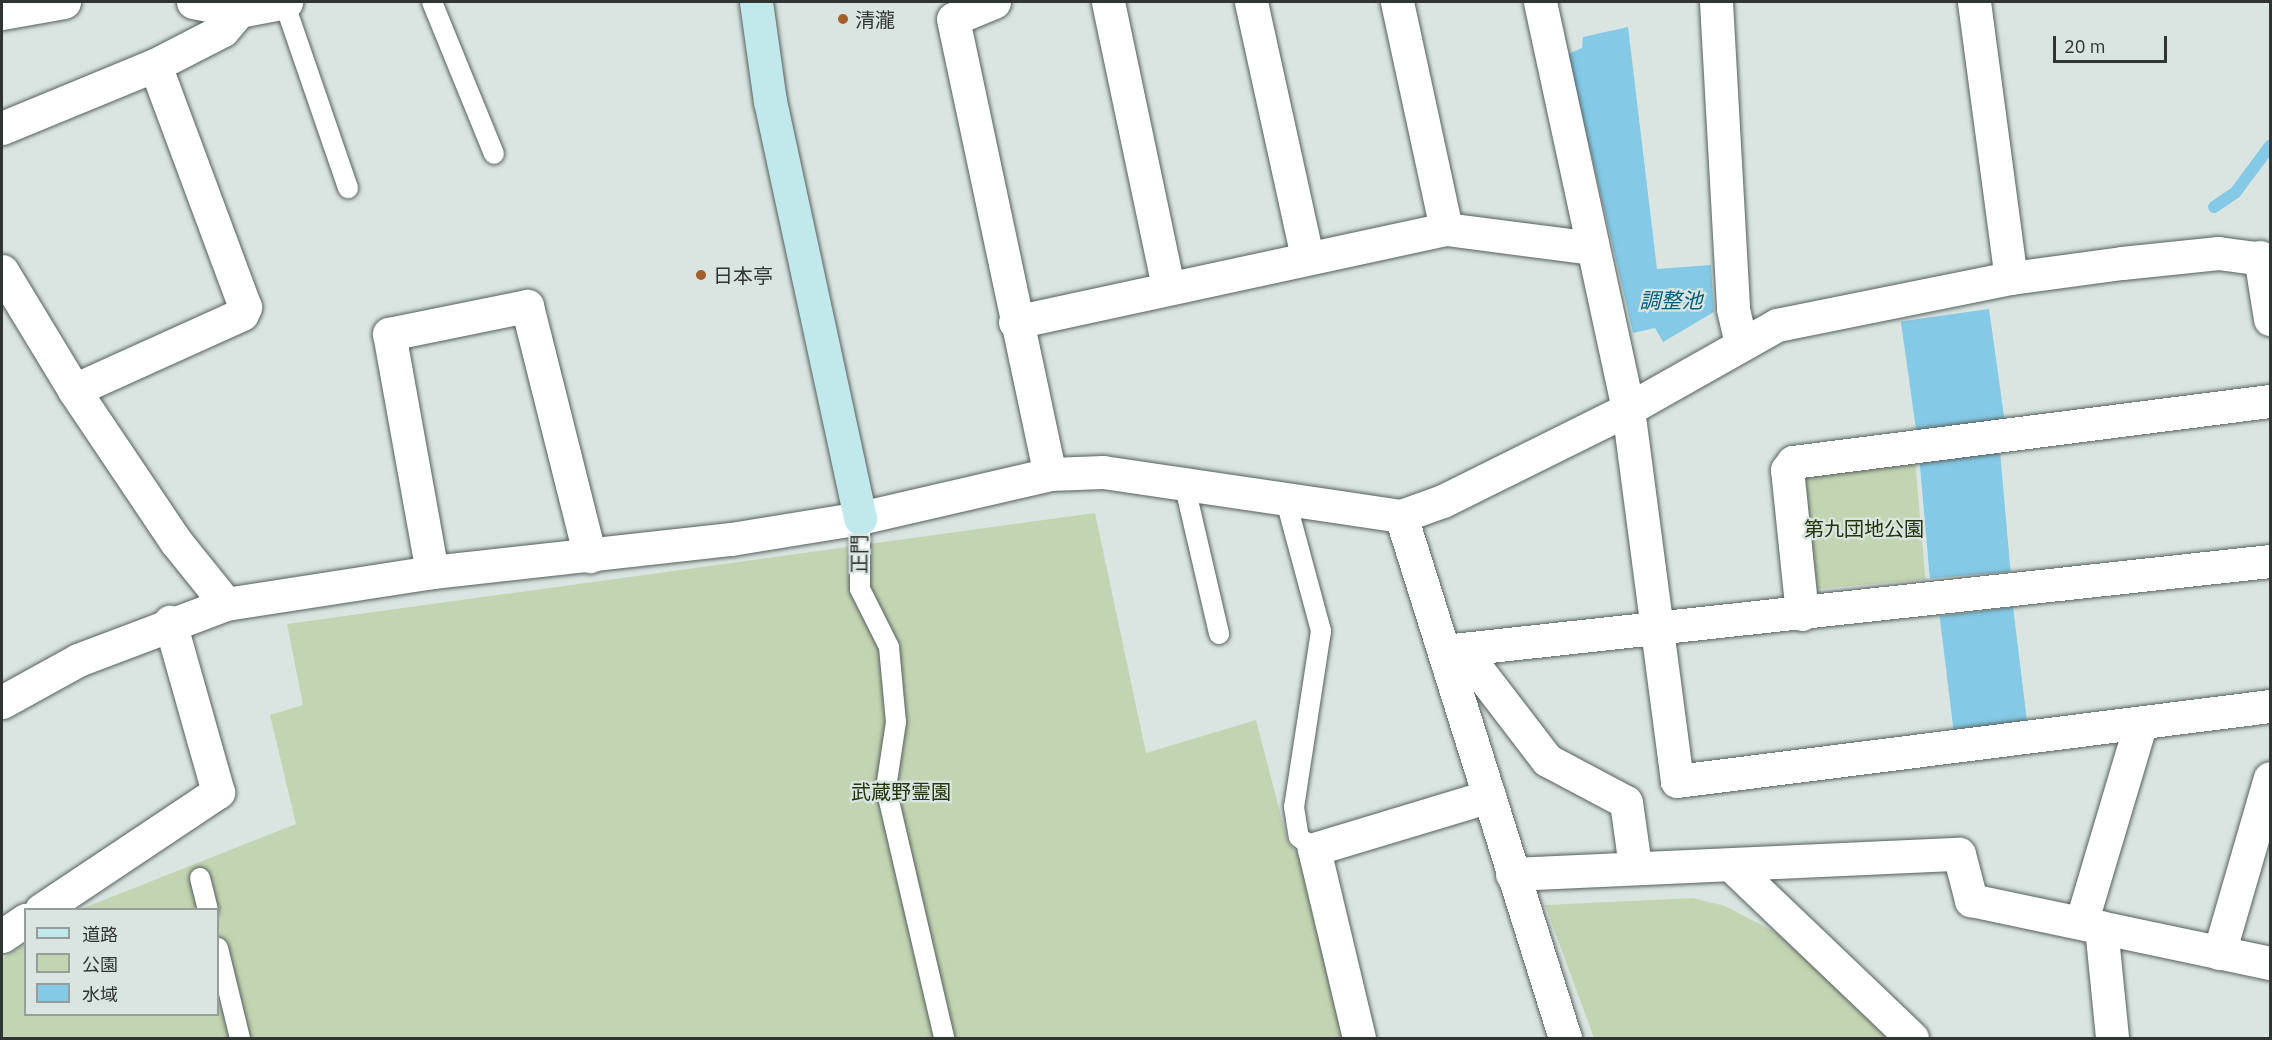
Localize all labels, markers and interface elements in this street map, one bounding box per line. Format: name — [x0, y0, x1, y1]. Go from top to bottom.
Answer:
place label: 清瀧 — [855, 7, 895, 31]
marker: 清瀧 — [836, 12, 850, 26]
scale bar — [2056, 24, 2170, 62]
text: 20 m — [2064, 35, 2106, 58]
place label: 日本亭 — [713, 263, 773, 287]
marker: 日本亭 — [694, 268, 708, 282]
water label: 調整池 — [1640, 287, 1702, 313]
park label: 第九団地公園 — [1804, 516, 1924, 540]
street label: 正門 — [847, 534, 871, 574]
park label: 武蔵野霊園 — [851, 779, 951, 803]
legend — [24, 908, 219, 1016]
text: 道路 — [82, 923, 118, 946]
text: 公園 — [82, 953, 118, 976]
text: 水域 — [82, 983, 118, 1006]

